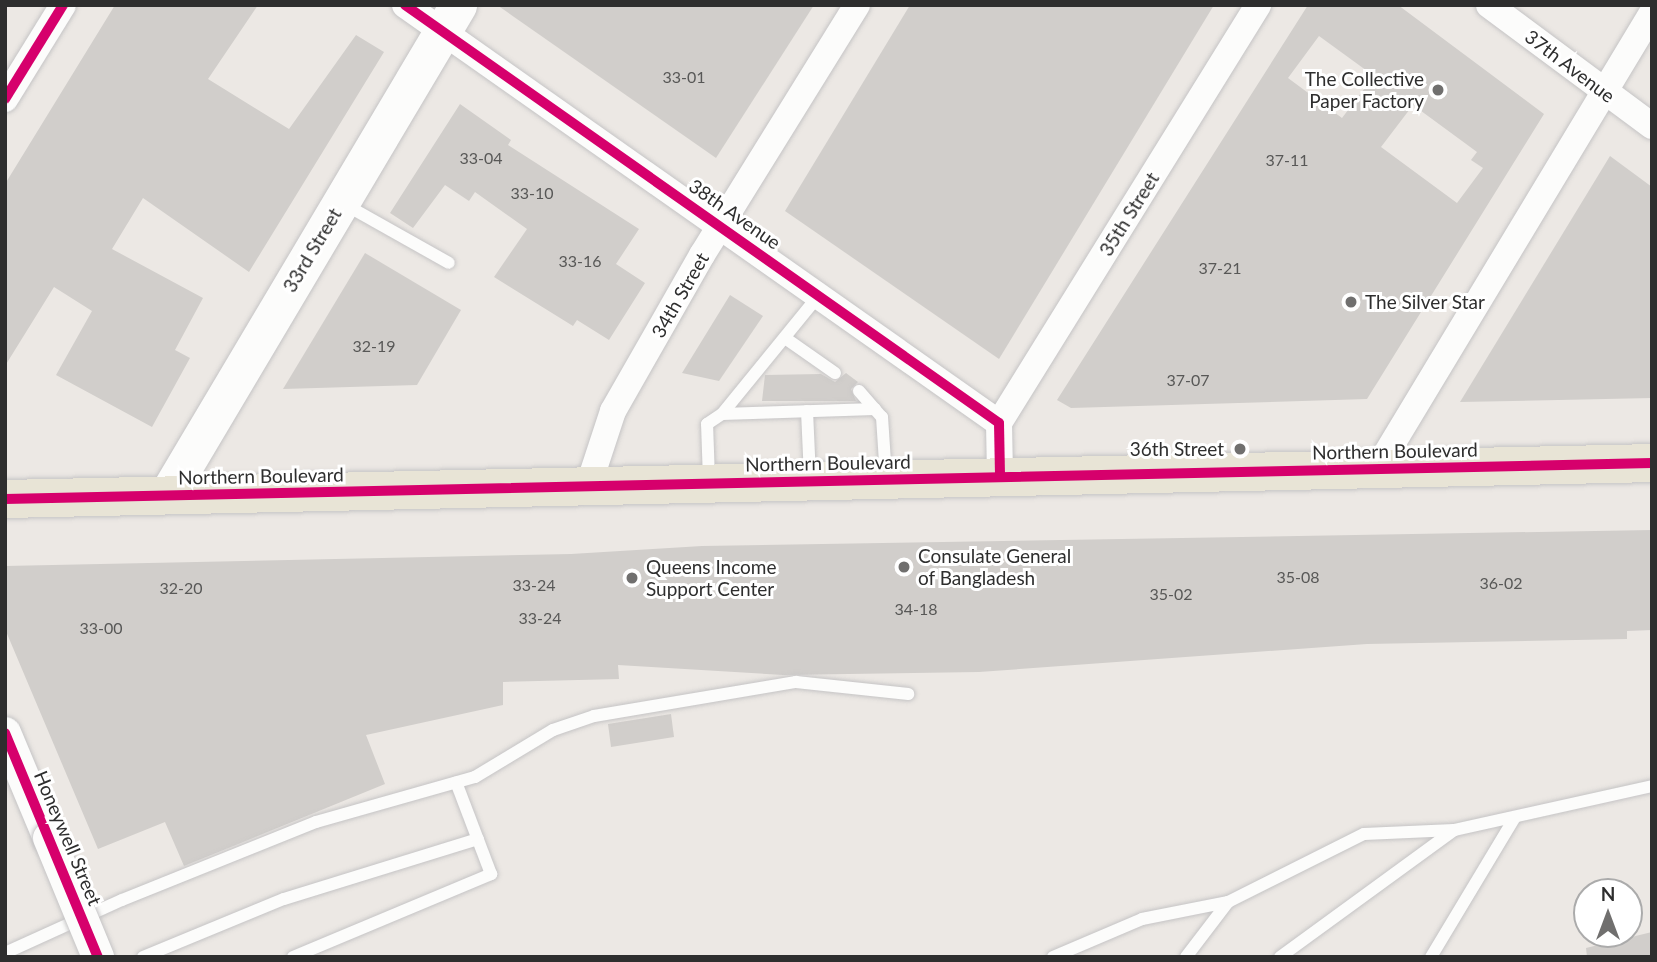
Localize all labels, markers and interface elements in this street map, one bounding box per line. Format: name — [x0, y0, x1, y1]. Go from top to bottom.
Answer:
street label: 37th Avenue — [1520, 25, 1620, 107]
house number: 33-01 — [662, 67, 706, 87]
place label: The Collective Paper Factory — [1305, 68, 1424, 112]
marker: The Collective Paper Factory — [1430, 82, 1446, 98]
house number: 33-04 — [459, 148, 503, 168]
house number: 37-11 — [1265, 150, 1309, 170]
street label: 35th Street — [1094, 168, 1164, 260]
street label: 38th Avenue — [685, 174, 785, 254]
house number: 33-10 — [510, 183, 554, 203]
street label: 33rd Street — [278, 204, 346, 296]
street label: 34th Street — [647, 248, 713, 342]
house number: 33-16 — [558, 251, 602, 271]
house number: 37-21 — [1198, 258, 1242, 278]
place label: The Silver Star — [1365, 291, 1485, 313]
marker: The Silver Star — [1343, 294, 1359, 310]
house number: 32-19 — [352, 336, 396, 356]
house number: 37-07 — [1166, 370, 1210, 390]
place label: 36th Street — [1130, 438, 1224, 460]
street label: Northern Boulevard — [1312, 438, 1478, 464]
marker: 36th Street — [1230, 439, 1250, 459]
street label: Northern Boulevard — [745, 450, 911, 476]
street label: Northern Boulevard — [178, 463, 344, 489]
place label: Consulate General of Bangladesh — [918, 545, 1071, 589]
place label: Queens Income Support Center — [646, 556, 777, 600]
marker: Consulate General of Bangladesh — [896, 559, 912, 575]
house number: 35-08 — [1276, 567, 1320, 587]
marker: Queens Income Support Center — [624, 570, 640, 586]
house number: 36-02 — [1479, 573, 1523, 593]
house number: 33-24 — [512, 575, 556, 595]
house number: 32-20 — [159, 578, 203, 598]
house number: 35-02 — [1149, 584, 1193, 604]
house number: 34-18 — [894, 599, 938, 619]
house number: 33-24 — [518, 608, 562, 628]
house number: 33-00 — [79, 618, 123, 638]
street label: Honeywell Street — [29, 767, 107, 909]
north arrow — [1573, 878, 1643, 948]
text: N — [1601, 882, 1615, 905]

